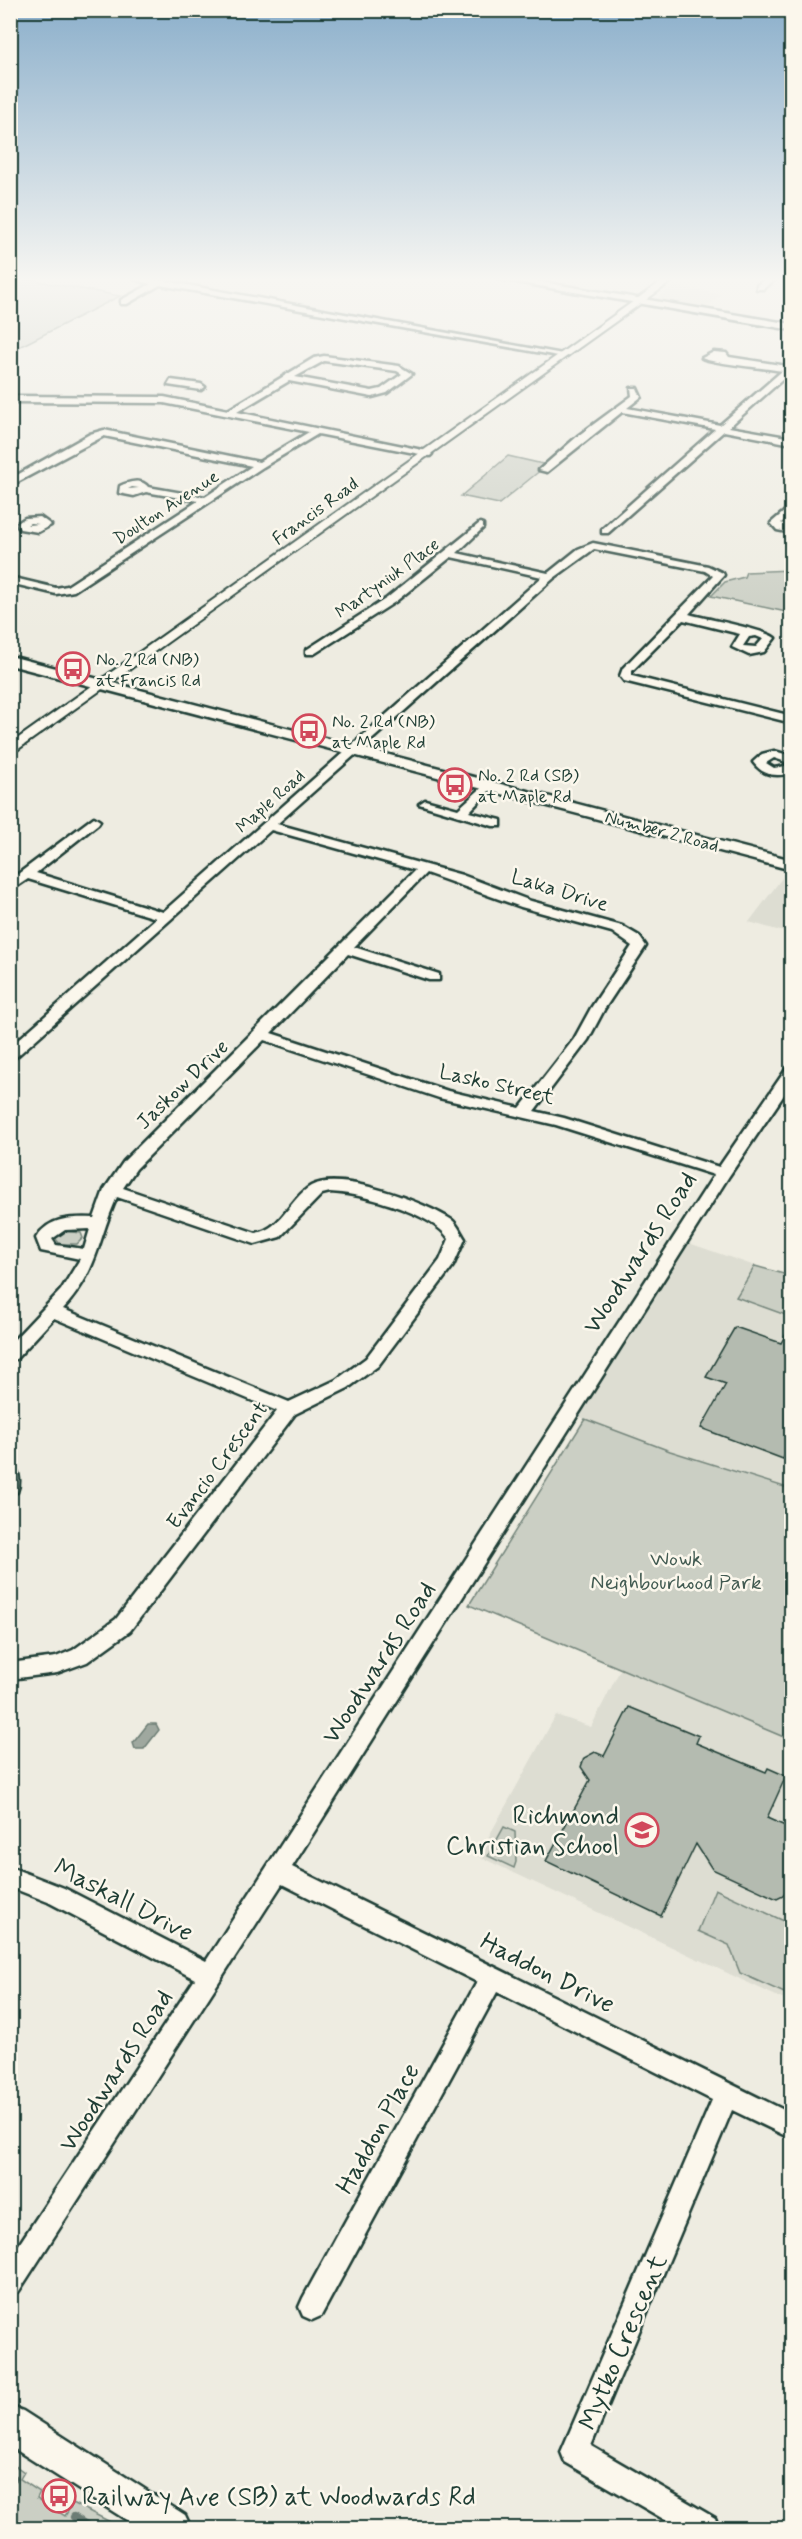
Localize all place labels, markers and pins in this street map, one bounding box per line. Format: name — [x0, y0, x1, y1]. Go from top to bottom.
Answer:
place label: No. 2 Rd (NB) at Francis Rd — [96, 648, 201, 693]
bus stop icon: No. 2 Rd (NB) at Francis Rd — [55, 651, 91, 687]
place label: No. 2 Rd (NB) at Maple Rd — [332, 710, 436, 755]
bus stop icon: No. 2 Rd (NB) at Maple Rd — [291, 713, 327, 749]
place label: No. 2 Rd (SB) at Maple Rd — [478, 764, 579, 809]
bus stop icon: No. 2 Rd (SB) at Maple Rd — [437, 767, 473, 803]
place label: Richmond Christian School — [446, 1800, 619, 1864]
school or university icon: Richmond Christian School — [624, 1812, 660, 1848]
bus stop icon: Railway Ave (SB) at Woodwards Rd — [41, 2478, 77, 2514]
place label: Railway Ave (SB) at Woodwards Rd — [82, 2481, 476, 2515]

